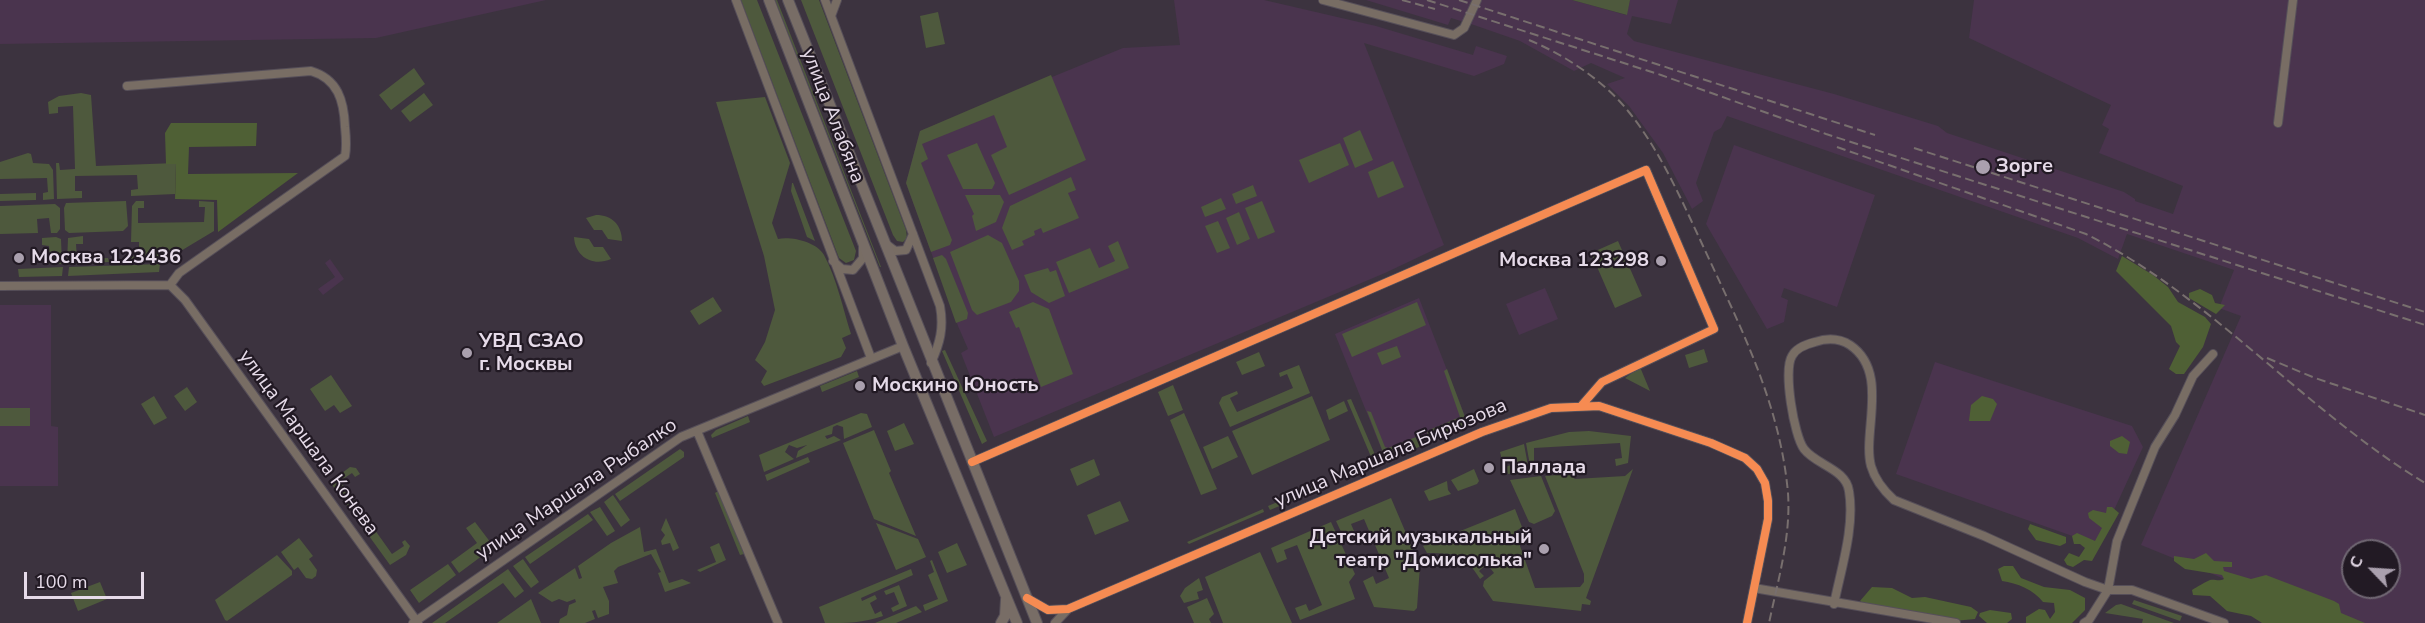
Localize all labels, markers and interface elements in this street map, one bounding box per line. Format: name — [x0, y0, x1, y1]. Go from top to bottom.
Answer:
street label: улица Алабяна — [795, 45, 869, 187]
place label: Зорге — [1996, 155, 2053, 179]
marker: Зорге — [1974, 158, 1992, 176]
place label: Москва 123436 — [31, 246, 181, 270]
place label: Москва 123298 — [1499, 249, 1649, 273]
marker: Москва 123436 — [12, 251, 26, 265]
marker: Москва 123298 — [1654, 254, 1668, 268]
place label: УВД СЗАО г. Москвы — [479, 330, 584, 377]
street label: улица Маршала Конева — [233, 346, 383, 540]
marker: УВД СЗАО г. Москвы — [460, 346, 474, 360]
place label: Москино Юность — [872, 374, 1039, 398]
marker: Москино Юность — [853, 379, 867, 393]
street label: улица Маршала Бирюзова — [1271, 394, 1511, 514]
street label: улица Маршала Рыбалко — [472, 414, 682, 566]
place label: Паллада — [1501, 456, 1586, 480]
marker: Паллада — [1482, 461, 1496, 475]
place label: Детский музыкальный театр "Домисолька" — [1310, 526, 1532, 573]
north arrow — [2341, 539, 2401, 599]
marker: Детский музыкальный театр "Домисолька" — [1537, 542, 1551, 556]
text: С — [2344, 553, 2369, 572]
scale bar — [27, 560, 147, 598]
text: 100 m — [35, 570, 87, 594]

